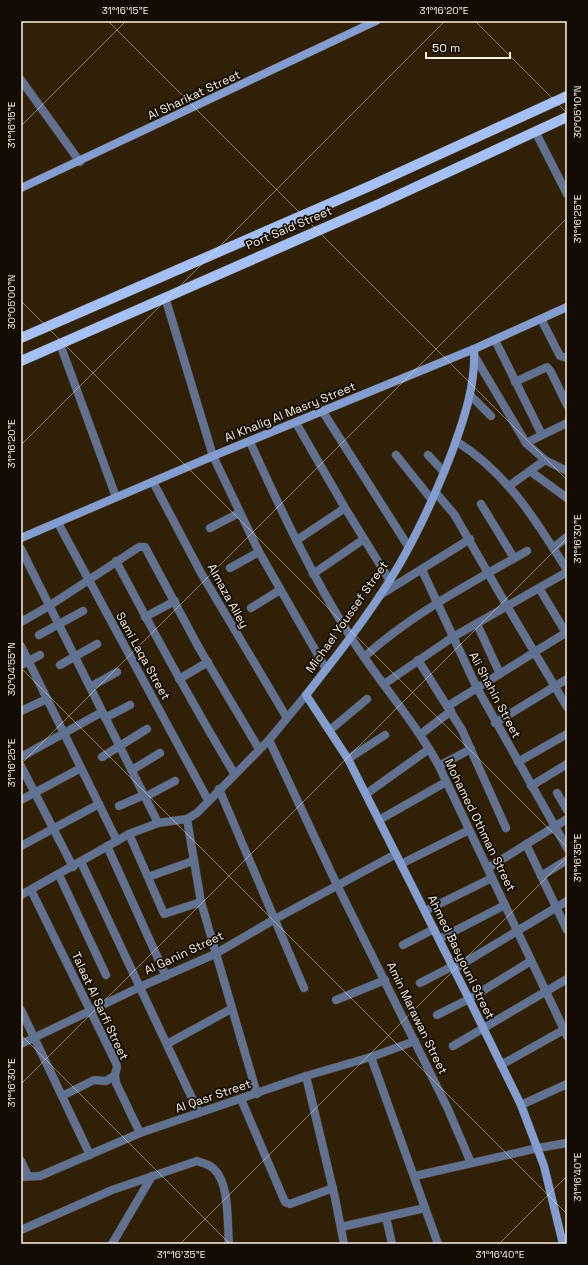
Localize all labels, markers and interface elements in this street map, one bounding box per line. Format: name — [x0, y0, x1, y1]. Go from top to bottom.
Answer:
text: 31°16'15"E — [102, 4, 149, 17]
text: 31°16'20"E — [419, 4, 469, 17]
scale bar — [426, 34, 510, 60]
text: 50 m — [432, 40, 460, 56]
street label: Al Sharikat Street — [145, 66, 243, 124]
text: 30°05'10"N — [571, 86, 584, 138]
text: 31°16'15"E — [5, 101, 18, 148]
text: 31°16'25"E — [571, 194, 584, 243]
street label: Port Said Street — [243, 203, 335, 253]
text: 30°05'00"N — [5, 275, 18, 329]
street label: Al Khalig Al Masry Street — [222, 378, 358, 446]
text: 31°16'20"E — [5, 419, 18, 469]
text: 31°16'30"E — [571, 514, 584, 564]
street label: Michael Youssef Street — [302, 558, 392, 676]
street label: Almaza Alley — [204, 561, 252, 631]
street label: Sami Laqa Street — [112, 609, 174, 703]
text: 30°04'55"N — [5, 642, 18, 696]
street label: Ali Shahin Street — [466, 649, 524, 741]
text: 31°16'25"E — [5, 738, 18, 787]
street label: Mohamed Othman Street — [441, 756, 519, 894]
text: 31°16'35"E — [571, 833, 584, 882]
street label: Ahmed Basyouni Street — [424, 892, 498, 1022]
street label: Al Ganin Street — [142, 928, 226, 978]
street label: Talaat Al Sarfi Street — [68, 949, 132, 1063]
street label: Amin Marawan Street — [383, 959, 451, 1077]
text: 31°16'30"E — [5, 1058, 18, 1108]
street label: Al Qasr Street — [173, 1076, 253, 1116]
text: 31°16'40"E — [571, 1152, 584, 1201]
text: 31°16'35"E — [157, 1248, 206, 1261]
text: 31°16'40"E — [476, 1248, 525, 1261]

